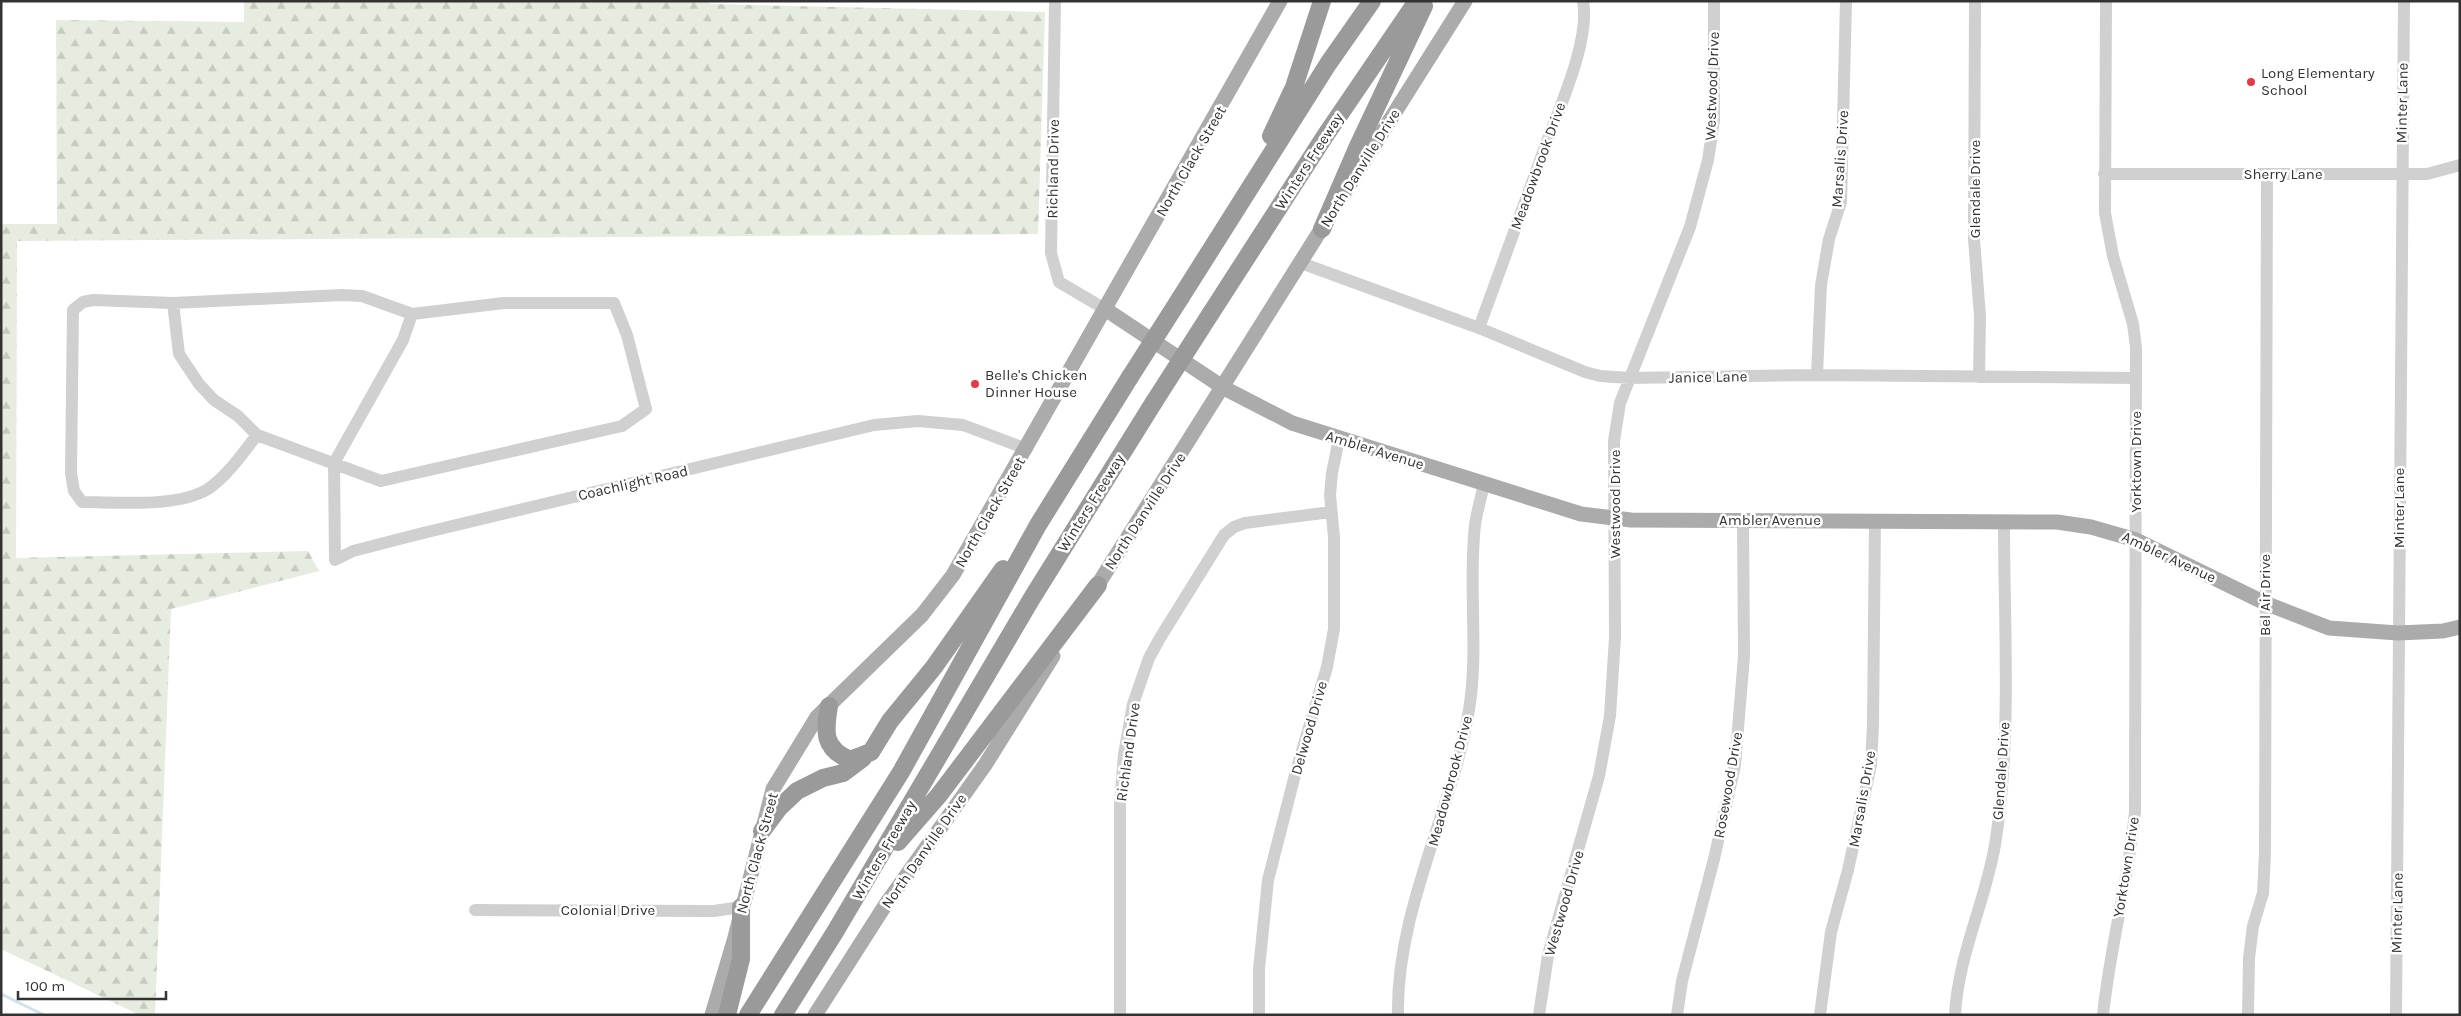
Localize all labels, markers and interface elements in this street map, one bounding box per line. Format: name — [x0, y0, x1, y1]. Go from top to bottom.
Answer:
street label: Westwood Drive — [1701, 31, 1723, 141]
street label: Minter Lane — [2392, 63, 2412, 143]
place label: Long Elementary School — [2261, 64, 2375, 99]
marker: Long Elementary School — [2245, 76, 2257, 88]
street label: Meadowbrook Drive — [1507, 100, 1569, 232]
street label: North Clack Street — [1152, 102, 1230, 220]
street label: North Danville Drive — [1316, 106, 1404, 230]
street label: Winters Freeway — [1271, 109, 1347, 213]
street label: Marsalis Drive — [1828, 110, 1852, 208]
street label: Richland Drive — [1043, 119, 1063, 219]
street label: Glendale Drive — [1966, 140, 1984, 238]
street label: Sherry Lane — [2243, 165, 2323, 183]
place label: Belle's Chicken Dinner House — [985, 366, 1087, 401]
street label: Janice Lane — [1668, 367, 1748, 387]
marker: Belle's Chicken Dinner House — [969, 378, 981, 390]
street label: Yorktown Drive — [2127, 411, 2145, 513]
street label: Ambler Avenue — [1324, 427, 1426, 473]
street label: North Danville Drive — [1100, 449, 1190, 573]
street label: Westwood Drive — [1606, 450, 1624, 558]
street label: Winters Freeway — [1054, 451, 1128, 555]
street label: North Clack Street — [951, 453, 1029, 571]
street label: Coachlight Road — [576, 462, 690, 504]
street label: Minter Lane — [2390, 468, 2408, 548]
street label: Ambler Avenue — [1719, 511, 1821, 529]
street label: Ambler Avenue — [2119, 527, 2219, 587]
street label: Bel Air Drive — [2256, 554, 2274, 636]
street label: Delwood Drive — [1287, 679, 1331, 777]
street label: Richland Drive — [1112, 702, 1144, 802]
street label: Meadowbrook Drive — [1424, 714, 1476, 848]
street label: Glendale Drive — [1989, 721, 2013, 821]
street label: Rosewood Drive — [1710, 730, 1746, 840]
street label: Marsalis Drive — [1845, 749, 1879, 849]
street label: North Clack Street — [732, 790, 782, 916]
street label: North Danville Drive — [878, 790, 970, 912]
street label: Winters Freeway — [848, 797, 920, 903]
street label: Yorktown Drive — [2109, 815, 2143, 919]
street label: Westwood Drive — [1540, 848, 1588, 958]
street label: Minter Lane — [2387, 873, 2407, 953]
street label: Colonial Drive — [561, 901, 655, 919]
scale bar — [18, 968, 165, 1000]
text: 100 m — [25, 977, 65, 995]

